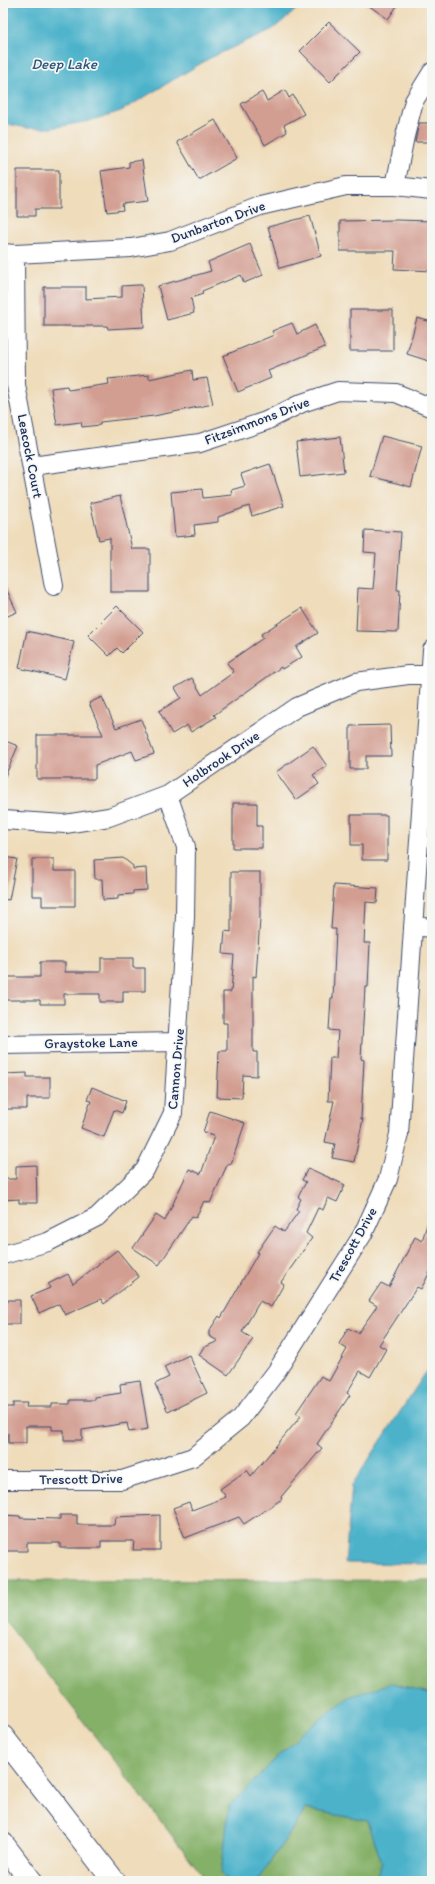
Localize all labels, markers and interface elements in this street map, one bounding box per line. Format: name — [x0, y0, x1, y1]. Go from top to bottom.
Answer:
water label: Deep Lake — [31, 55, 98, 73]
street label: Dunbarton Drive — [168, 197, 268, 247]
street label: Fitzsimmons Drive — [202, 393, 312, 449]
street label: Leacock Court — [13, 412, 47, 500]
street label: Holbrook Drive — [179, 727, 263, 791]
street label: Cannon Drive — [164, 1027, 188, 1110]
street label: Graystoke Lane — [44, 1034, 138, 1052]
street label: Trescott Drive — [325, 1204, 381, 1286]
street label: Trescott Drive — [39, 1470, 123, 1488]

